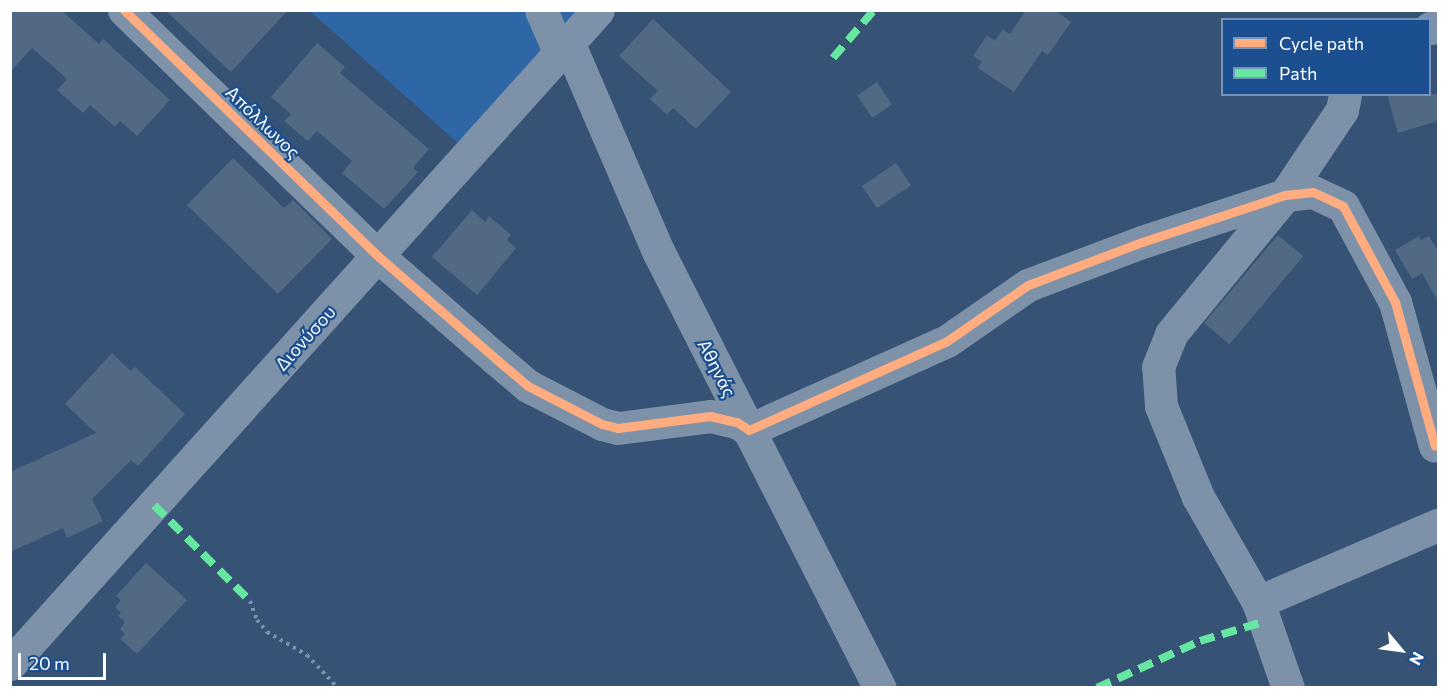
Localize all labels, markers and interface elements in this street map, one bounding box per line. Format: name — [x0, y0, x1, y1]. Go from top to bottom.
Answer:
legend — [1221, 18, 1431, 96]
text: Cycle path — [1279, 32, 1364, 54]
text: Path — [1279, 62, 1317, 84]
street label: Απόλλωνος — [221, 81, 305, 163]
street label: Διονύσου — [270, 301, 340, 375]
street label: Αθηνάς — [693, 336, 741, 400]
north arrow — [1371, 620, 1431, 680]
scale bar — [21, 641, 110, 679]
text: N — [1406, 649, 1428, 669]
text: 20 m — [29, 652, 70, 674]

